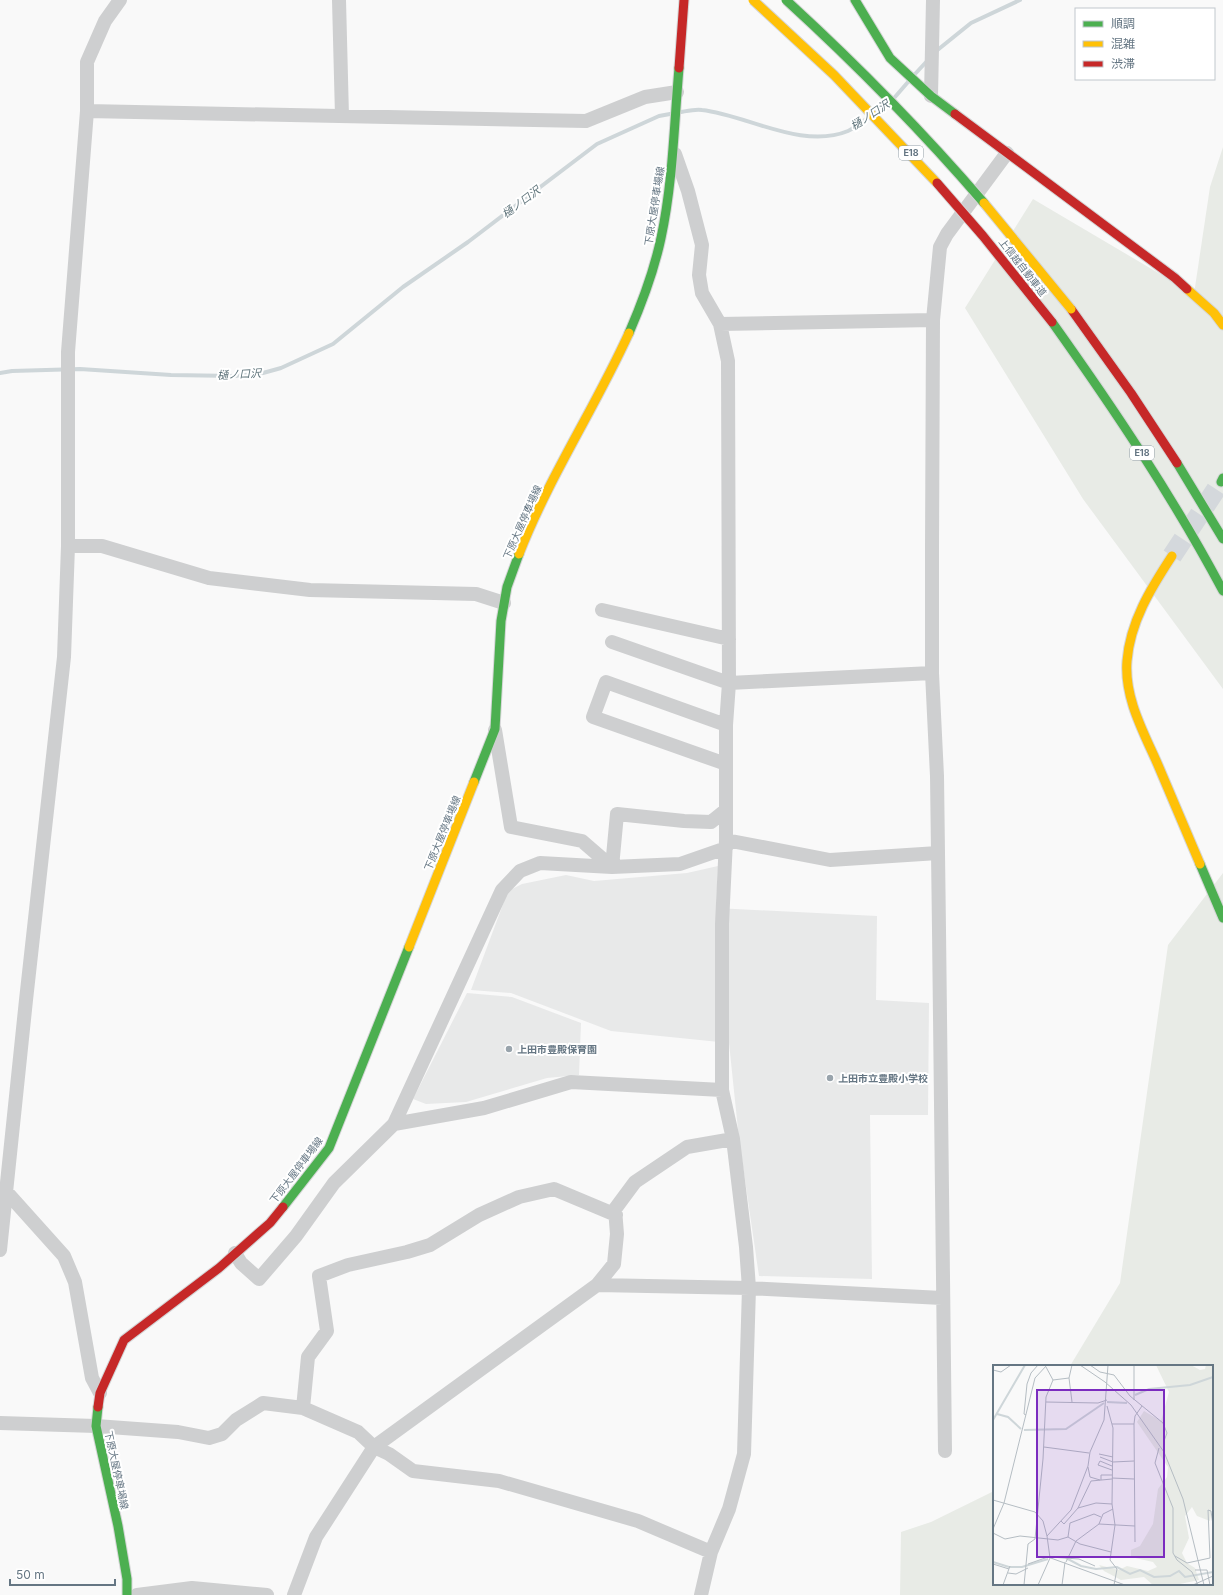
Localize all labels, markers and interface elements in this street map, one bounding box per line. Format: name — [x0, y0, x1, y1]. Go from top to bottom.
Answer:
legend — [1075, 8, 1215, 80]
text: 順調 — [1111, 16, 1135, 31]
text: 混雑 — [1111, 36, 1135, 51]
text: 渋滞 — [1111, 56, 1135, 71]
water label: 樋ノ口沢 — [848, 96, 894, 133]
road number: E18 — [899, 146, 923, 160]
street label: 下原大屋停車場線 — [642, 166, 666, 246]
water label: 樋ノ口沢 — [499, 182, 544, 221]
street label: 上信越自動車道 — [997, 236, 1049, 298]
water label: 樋ノ口沢 — [217, 366, 263, 382]
road number: E18 — [1130, 446, 1154, 460]
street label: 下原大屋停車場線 — [500, 483, 544, 561]
street label: 下原大屋停車場線 — [421, 794, 463, 872]
place label: 上田市豊殿保育園 — [517, 1043, 597, 1055]
marker: 上田市豊殿保育園 — [504, 1044, 514, 1054]
place label: 上田市立豊殿小学校 — [838, 1072, 928, 1084]
marker: 上田市立豊殿小学校 — [825, 1073, 835, 1083]
street label: 下原大屋停車場線 — [267, 1134, 325, 1206]
inset map — [993, 1365, 1213, 1585]
street label: 下原大屋停車場線 — [103, 1430, 131, 1510]
scale bar — [10, 1561, 115, 1587]
text: 50 m — [16, 1567, 45, 1582]

